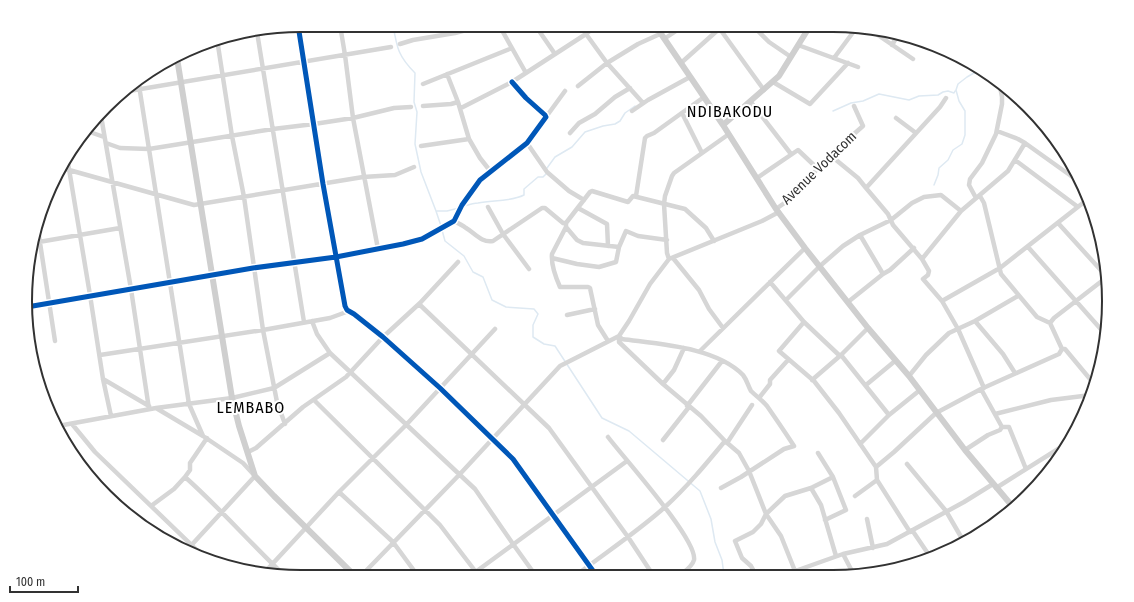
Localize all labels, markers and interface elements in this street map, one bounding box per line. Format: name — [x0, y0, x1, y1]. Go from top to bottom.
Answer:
district label: NDIBAKODU — [687, 102, 773, 121]
street label: Avenue Vodacom — [778, 128, 860, 208]
district label: LEMBABO — [217, 398, 285, 417]
scale bar — [10, 568, 78, 594]
text: 100 m — [16, 575, 45, 589]

